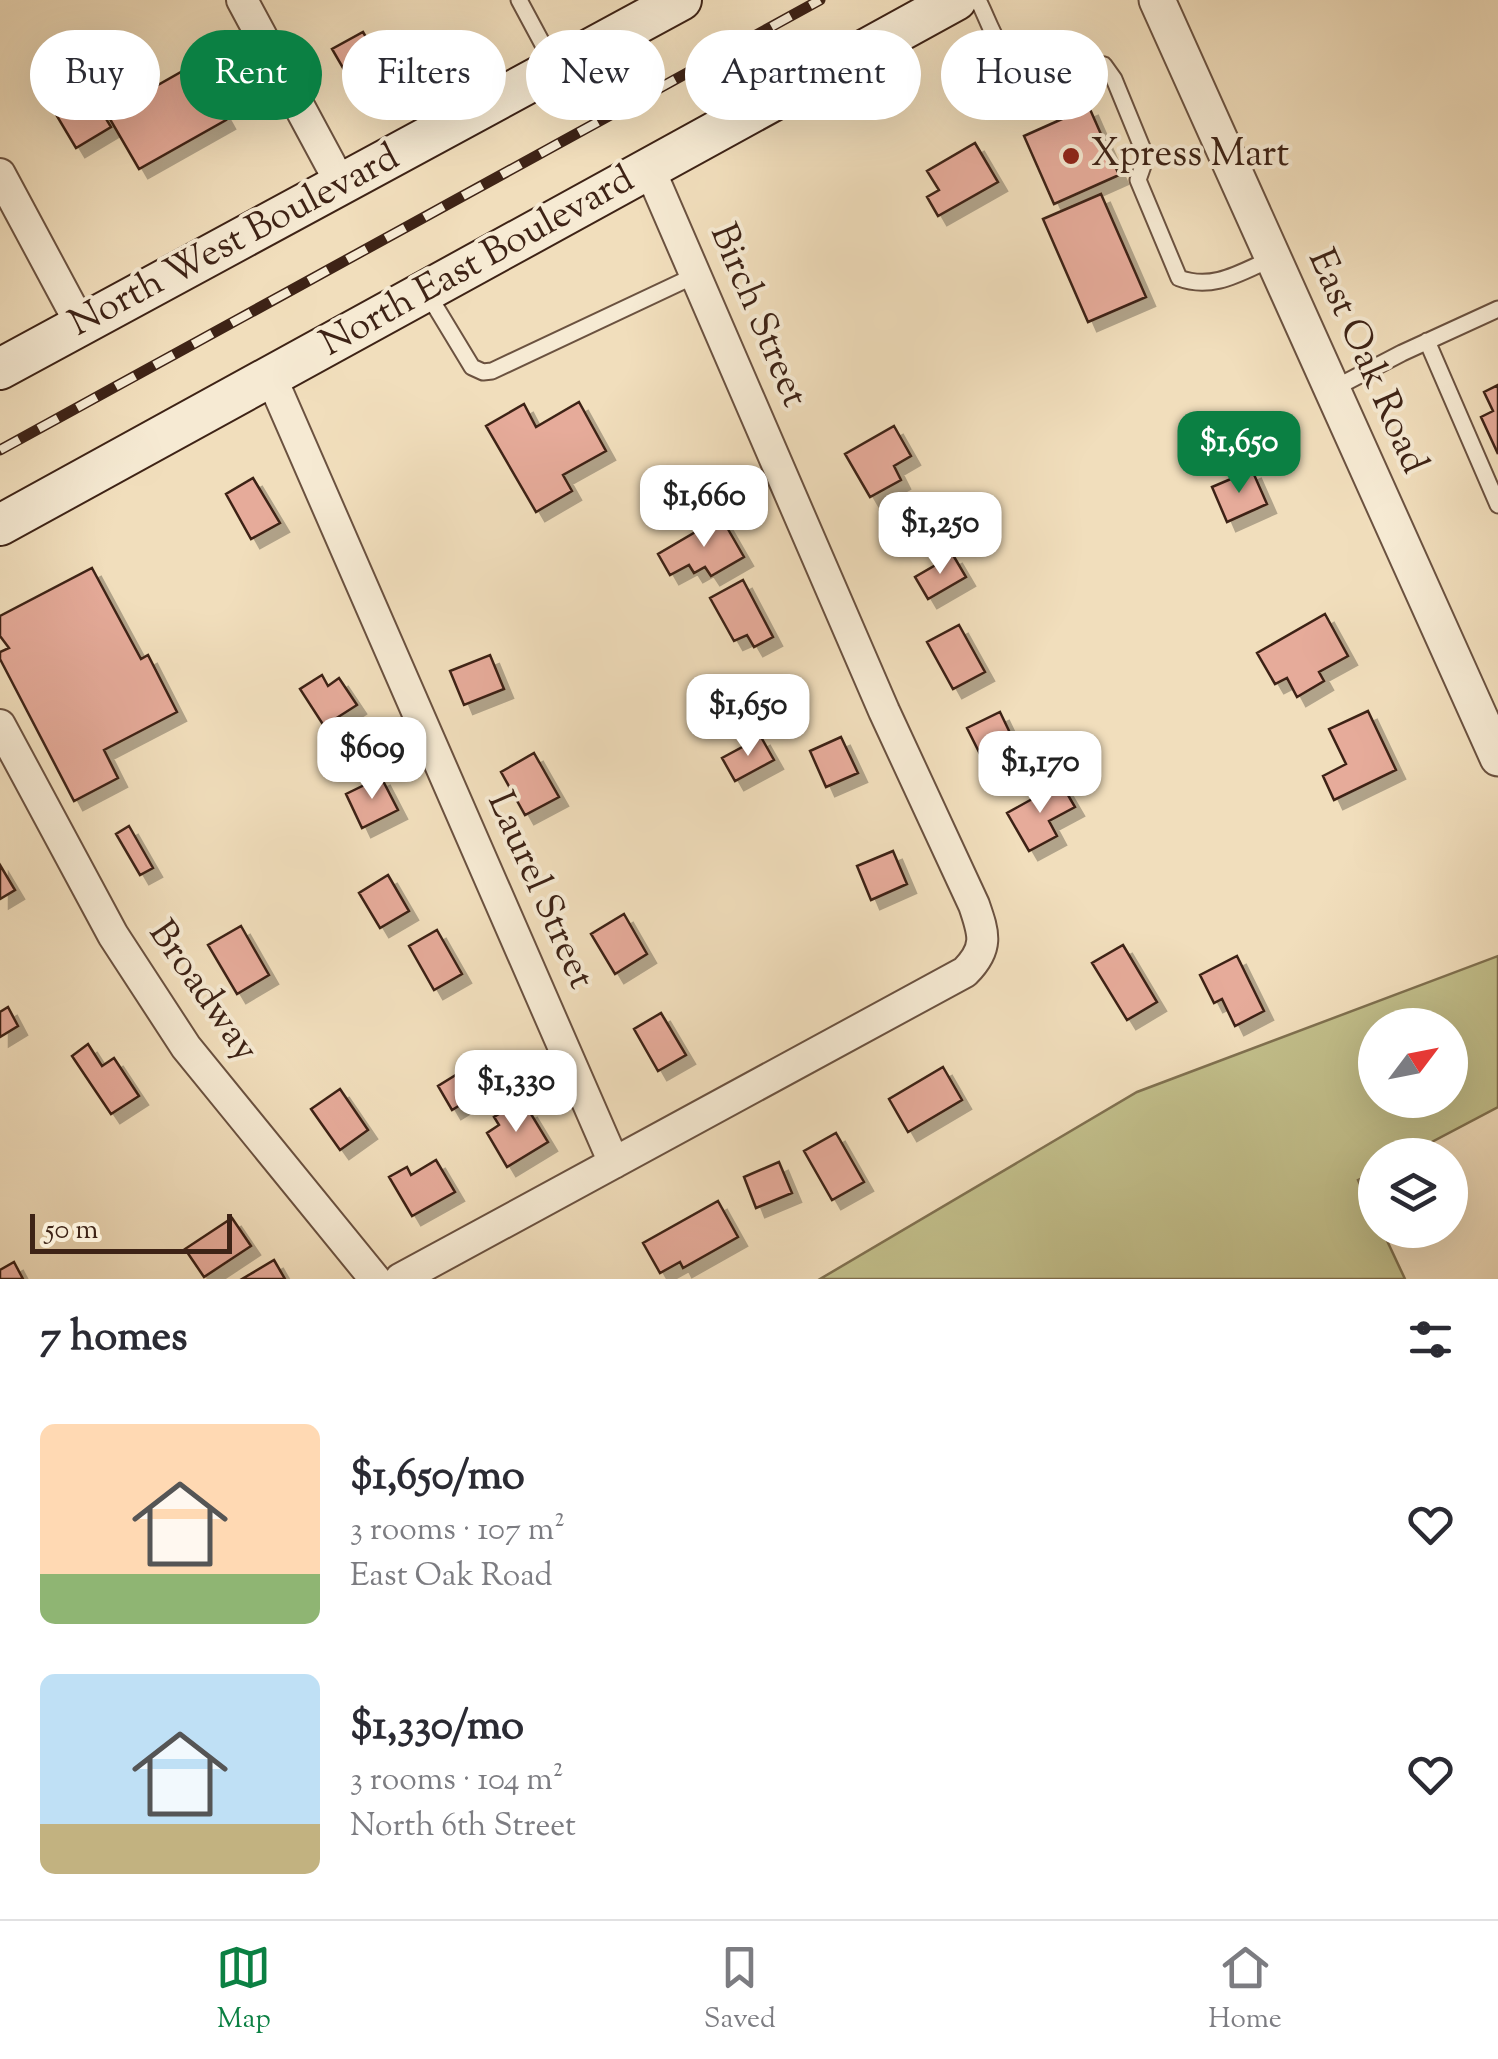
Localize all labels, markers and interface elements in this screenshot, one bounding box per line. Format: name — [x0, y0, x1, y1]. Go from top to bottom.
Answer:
chip: Buy — [30, 30, 160, 120]
chip: Rent — [180, 30, 322, 120]
chip: Filters — [342, 30, 506, 120]
chip: New — [526, 30, 665, 120]
chip: Apartment — [685, 30, 921, 120]
chip: House — [941, 30, 1108, 120]
place label: Xpress Mart — [1091, 129, 1289, 183]
street label: North West Boulevard — [60, 132, 410, 352]
marker: Xpress Mart — [1060, 145, 1082, 167]
street label: North East Boulevard — [311, 154, 645, 372]
street label: Birch Street — [694, 216, 820, 416]
street label: East Oak Road — [1292, 241, 1440, 483]
pin: $1,650 — [1158, 411, 1320, 496]
text: $1,650 — [1199, 420, 1279, 466]
pin: $1,660 — [623, 465, 785, 550]
text: $1,660 — [662, 474, 746, 520]
pin: $1,250 — [859, 492, 1021, 577]
text: $1,250 — [901, 501, 979, 547]
pin: $1,650 — [667, 674, 829, 759]
text: $1,650 — [708, 683, 788, 729]
pin: $609 — [313, 717, 431, 802]
text: $609 — [339, 726, 405, 772]
pin: $1,170 — [959, 731, 1121, 816]
text: $1,170 — [1000, 740, 1080, 786]
street label: Laurel Street — [472, 784, 606, 998]
street label: Broadway — [134, 910, 270, 1074]
north arrow — [1358, 1008, 1468, 1118]
map controls — [1358, 1008, 1468, 1248]
pin: $1,330 — [435, 1050, 597, 1135]
text: $1,330 — [477, 1059, 555, 1105]
button: layers — [1358, 1138, 1468, 1248]
scale bar — [30, 1209, 232, 1254]
text: 50 m — [45, 1211, 99, 1251]
text: 7 homes — [40, 1309, 188, 1369]
icon: filters — [1403, 1312, 1458, 1367]
text: $1,650/mo — [350, 1448, 525, 1508]
icon: home — [120, 1464, 240, 1584]
icon: heart — [1403, 1497, 1458, 1552]
text: 3 rooms · 107 m² — [350, 1508, 565, 1554]
text: East Oak Road — [350, 1554, 553, 1600]
text: $1,330/mo — [350, 1698, 524, 1758]
icon: home — [120, 1714, 240, 1834]
icon: heart — [1403, 1747, 1458, 1802]
text: 3 rooms · 104 m² — [350, 1758, 564, 1804]
text: North 6th Street — [350, 1804, 576, 1850]
tab: Map — [216, 1940, 271, 2040]
tab: Saved — [704, 1940, 776, 2040]
tab: Home — [1208, 1940, 1282, 2040]

